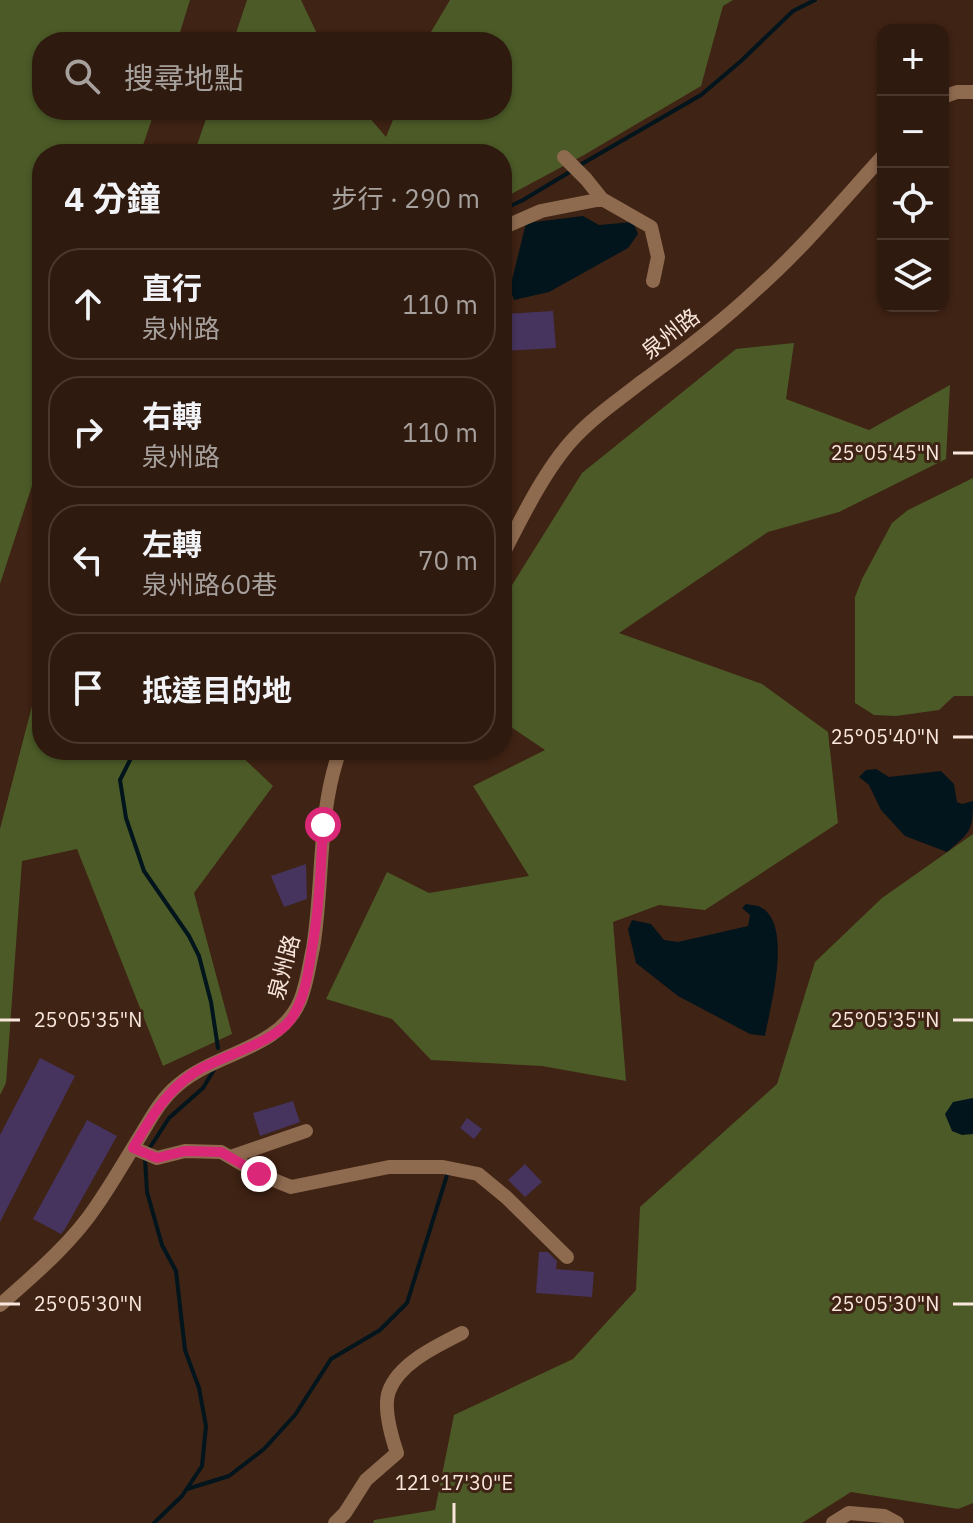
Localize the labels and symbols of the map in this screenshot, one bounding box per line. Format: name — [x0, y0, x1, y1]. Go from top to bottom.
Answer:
street label: 泉州路 — [635, 301, 705, 365]
text: 25°05'45"N — [831, 439, 939, 466]
text: 25°05'40"N — [831, 723, 939, 750]
route start — [305, 807, 341, 843]
street label: 泉州路 — [260, 931, 306, 1003]
text: 25°05'35"N — [34, 1006, 142, 1033]
text: 25°05'35"N — [831, 1006, 939, 1033]
route end — [241, 1156, 277, 1192]
text: 25°05'30"N — [34, 1290, 142, 1317]
text: 25°05'30"N — [831, 1290, 939, 1317]
text: 121°17'30"E — [395, 1469, 513, 1496]

